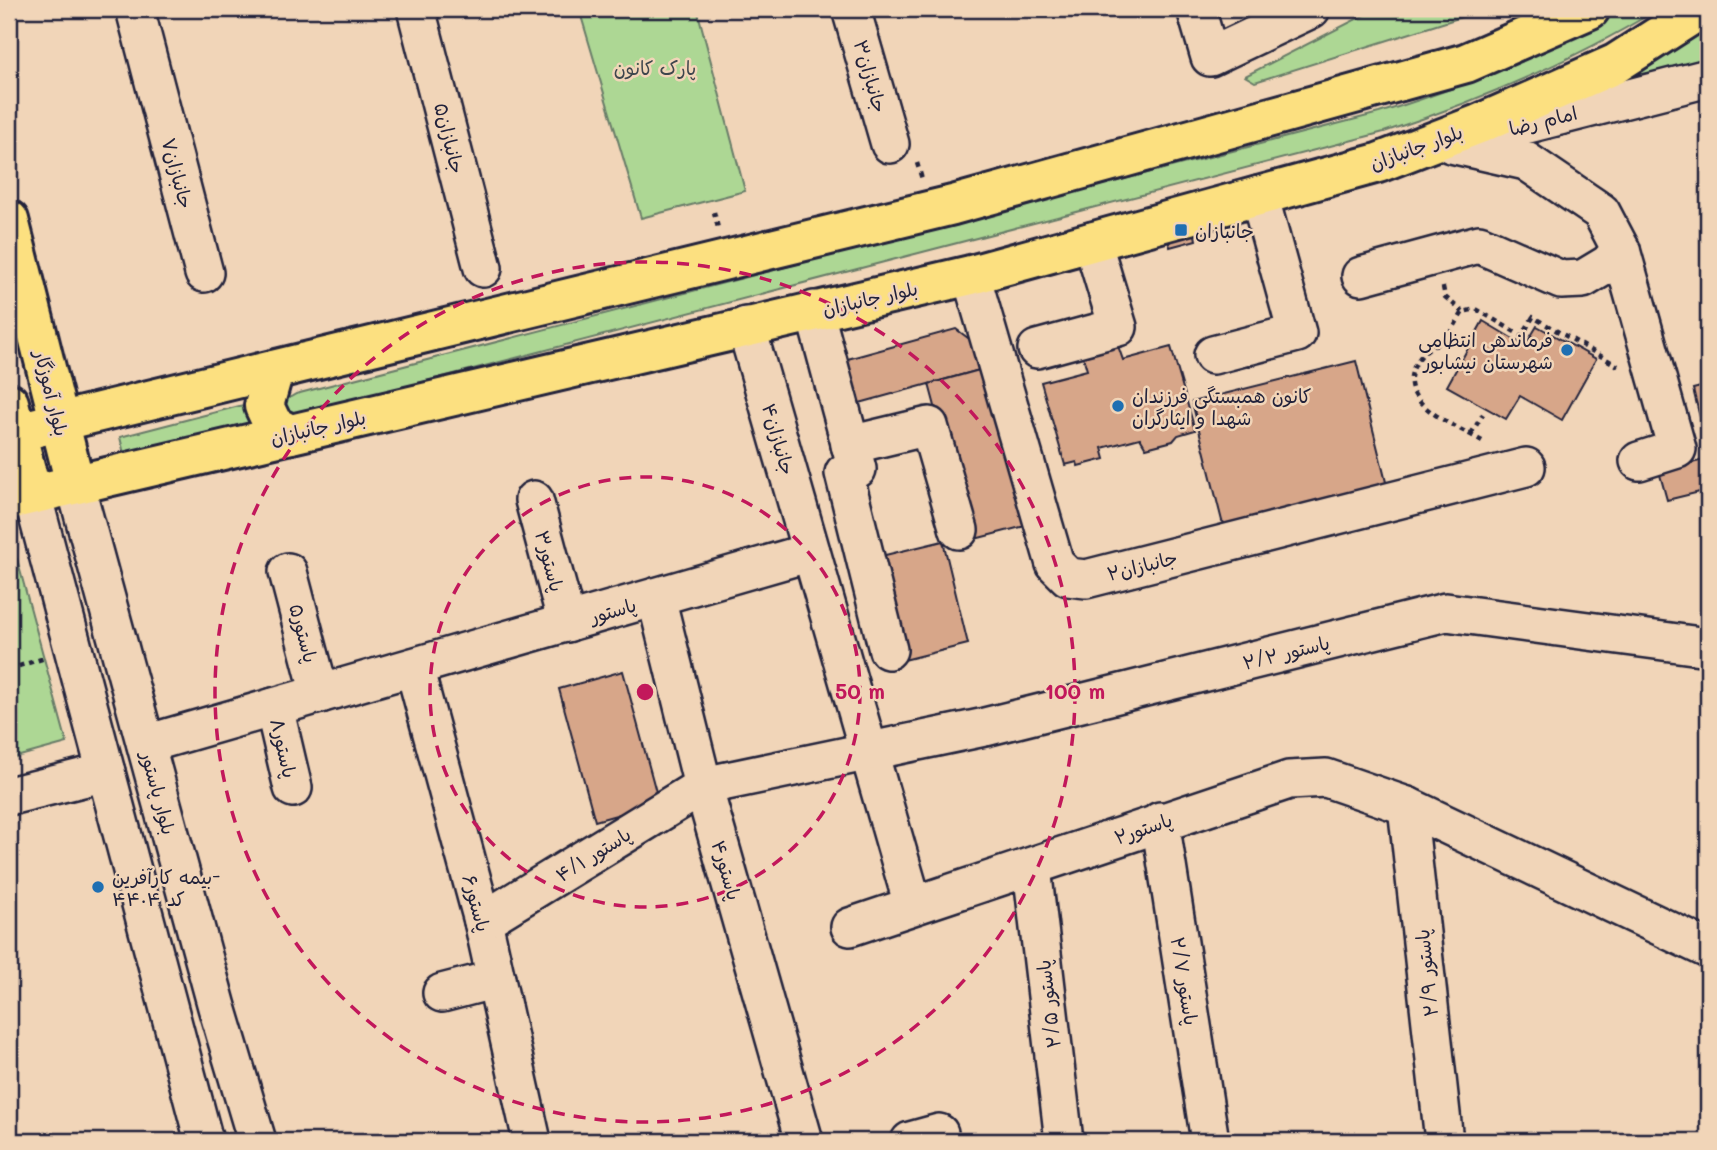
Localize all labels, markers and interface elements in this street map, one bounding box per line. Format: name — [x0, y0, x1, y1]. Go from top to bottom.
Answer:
street label: جانبازان۳ — [849, 37, 893, 115]
park label: پارک کانون — [614, 55, 696, 81]
street label: امام رضا — [1506, 99, 1580, 143]
street label: جانبازان۵ — [429, 100, 471, 176]
street label: بلوار جانبازان — [1366, 119, 1466, 175]
street label: جانبازان۷ — [157, 135, 199, 211]
place label: جانبازان — [1195, 218, 1254, 243]
marker: جانبازان — [1173, 222, 1189, 238]
street label: بلوار جانبازان — [820, 275, 920, 321]
place label: فرماندهی انتظامی شهرستان نیشابور — [1418, 327, 1553, 374]
marker: فرماندهی انتظامی شهرستان نیشابور — [1559, 342, 1575, 358]
street label: بلوار آموزگار — [29, 345, 75, 439]
place label: کانون همبستگی فرزندان شهدا و ایثارگران — [1132, 383, 1311, 430]
marker: کانون همبستگی فرزندان شهدا و ایثارگران — [1110, 398, 1126, 414]
street label: جانبازان۴ — [757, 400, 801, 478]
street label: بلوار جانبازان — [268, 404, 368, 450]
street label: پاستور۳ — [529, 528, 570, 595]
street label: جانبازان۲ — [1104, 544, 1180, 586]
street label: پاستور — [585, 592, 639, 630]
street label: پاستور۵ — [283, 601, 324, 666]
street label: پاستور ۲/۲ — [1240, 629, 1332, 676]
text: 50 m — [835, 677, 885, 704]
text: 100 m — [1045, 677, 1105, 704]
centre of rings — [633, 680, 657, 704]
street label: پاستور۸ — [264, 716, 303, 780]
street label: بلوار پاستور — [134, 747, 182, 838]
street label: پاستور۲ — [1111, 806, 1176, 851]
street label: پاستور ۴/۱ — [551, 821, 636, 888]
street label: پاستور۴ — [706, 837, 747, 903]
place label: بیمه کارآفرین- کد ۴۴۰۴ — [112, 864, 220, 911]
street label: پاستور۶ — [456, 872, 497, 935]
marker: بیمه کارآفرین- کد ۴۴۰۴ — [90, 879, 106, 895]
street label: پاستور ۲/۹ — [1409, 928, 1444, 1018]
street label: پاستور ۲/۷ — [1165, 935, 1204, 1027]
street label: پاستور ۲/۵ — [1030, 958, 1067, 1050]

